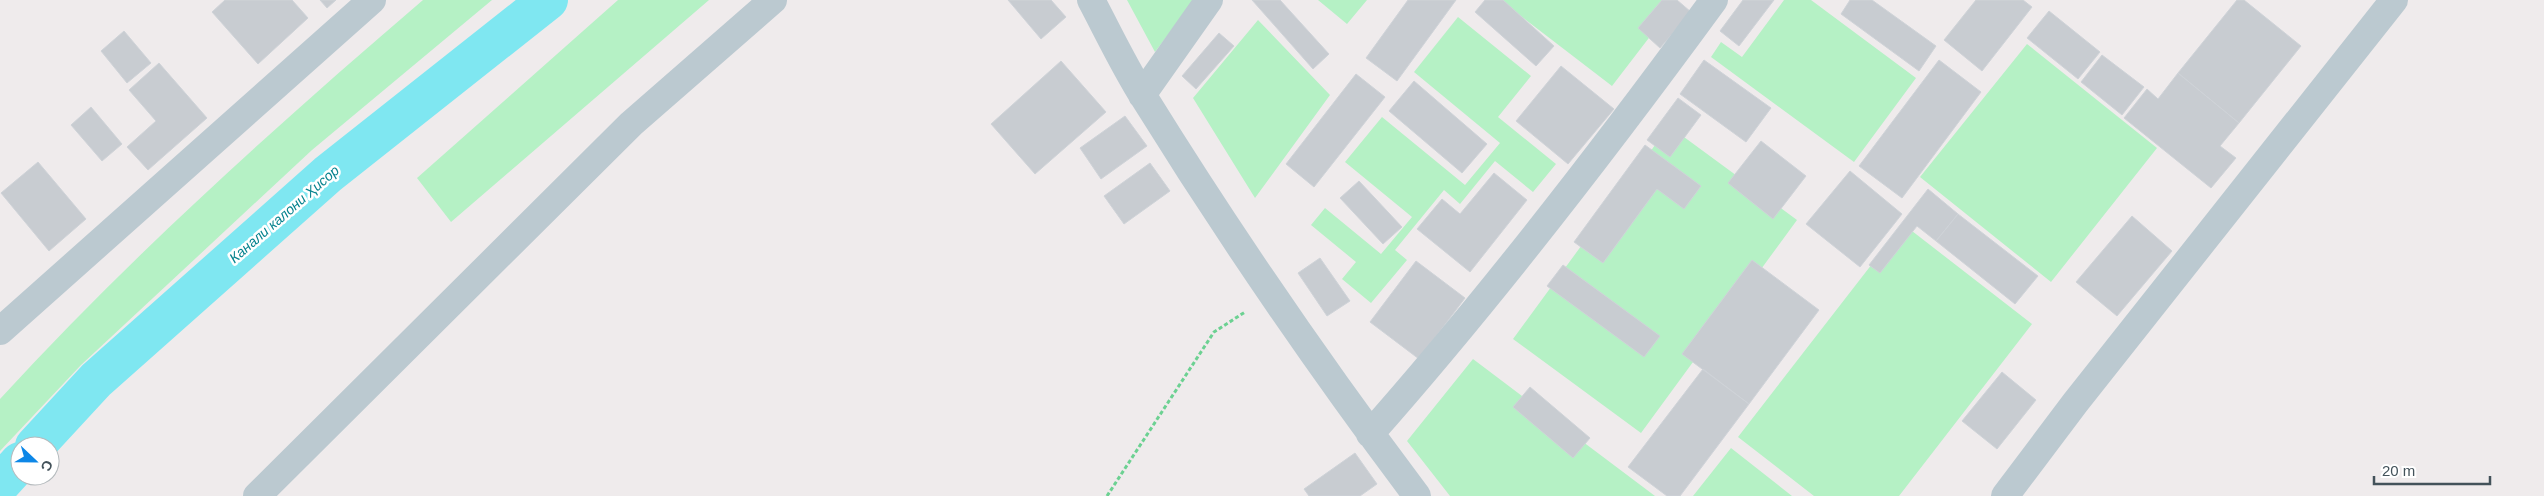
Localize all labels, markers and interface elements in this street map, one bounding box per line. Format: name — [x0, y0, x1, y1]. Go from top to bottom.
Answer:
water label: Канали калони Ҳисор — [226, 162, 342, 266]
north arrow — [10, 436, 60, 486]
scale bar — [2374, 454, 2490, 486]
text: С — [38, 458, 56, 474]
text: 20 m — [2382, 462, 2415, 479]

